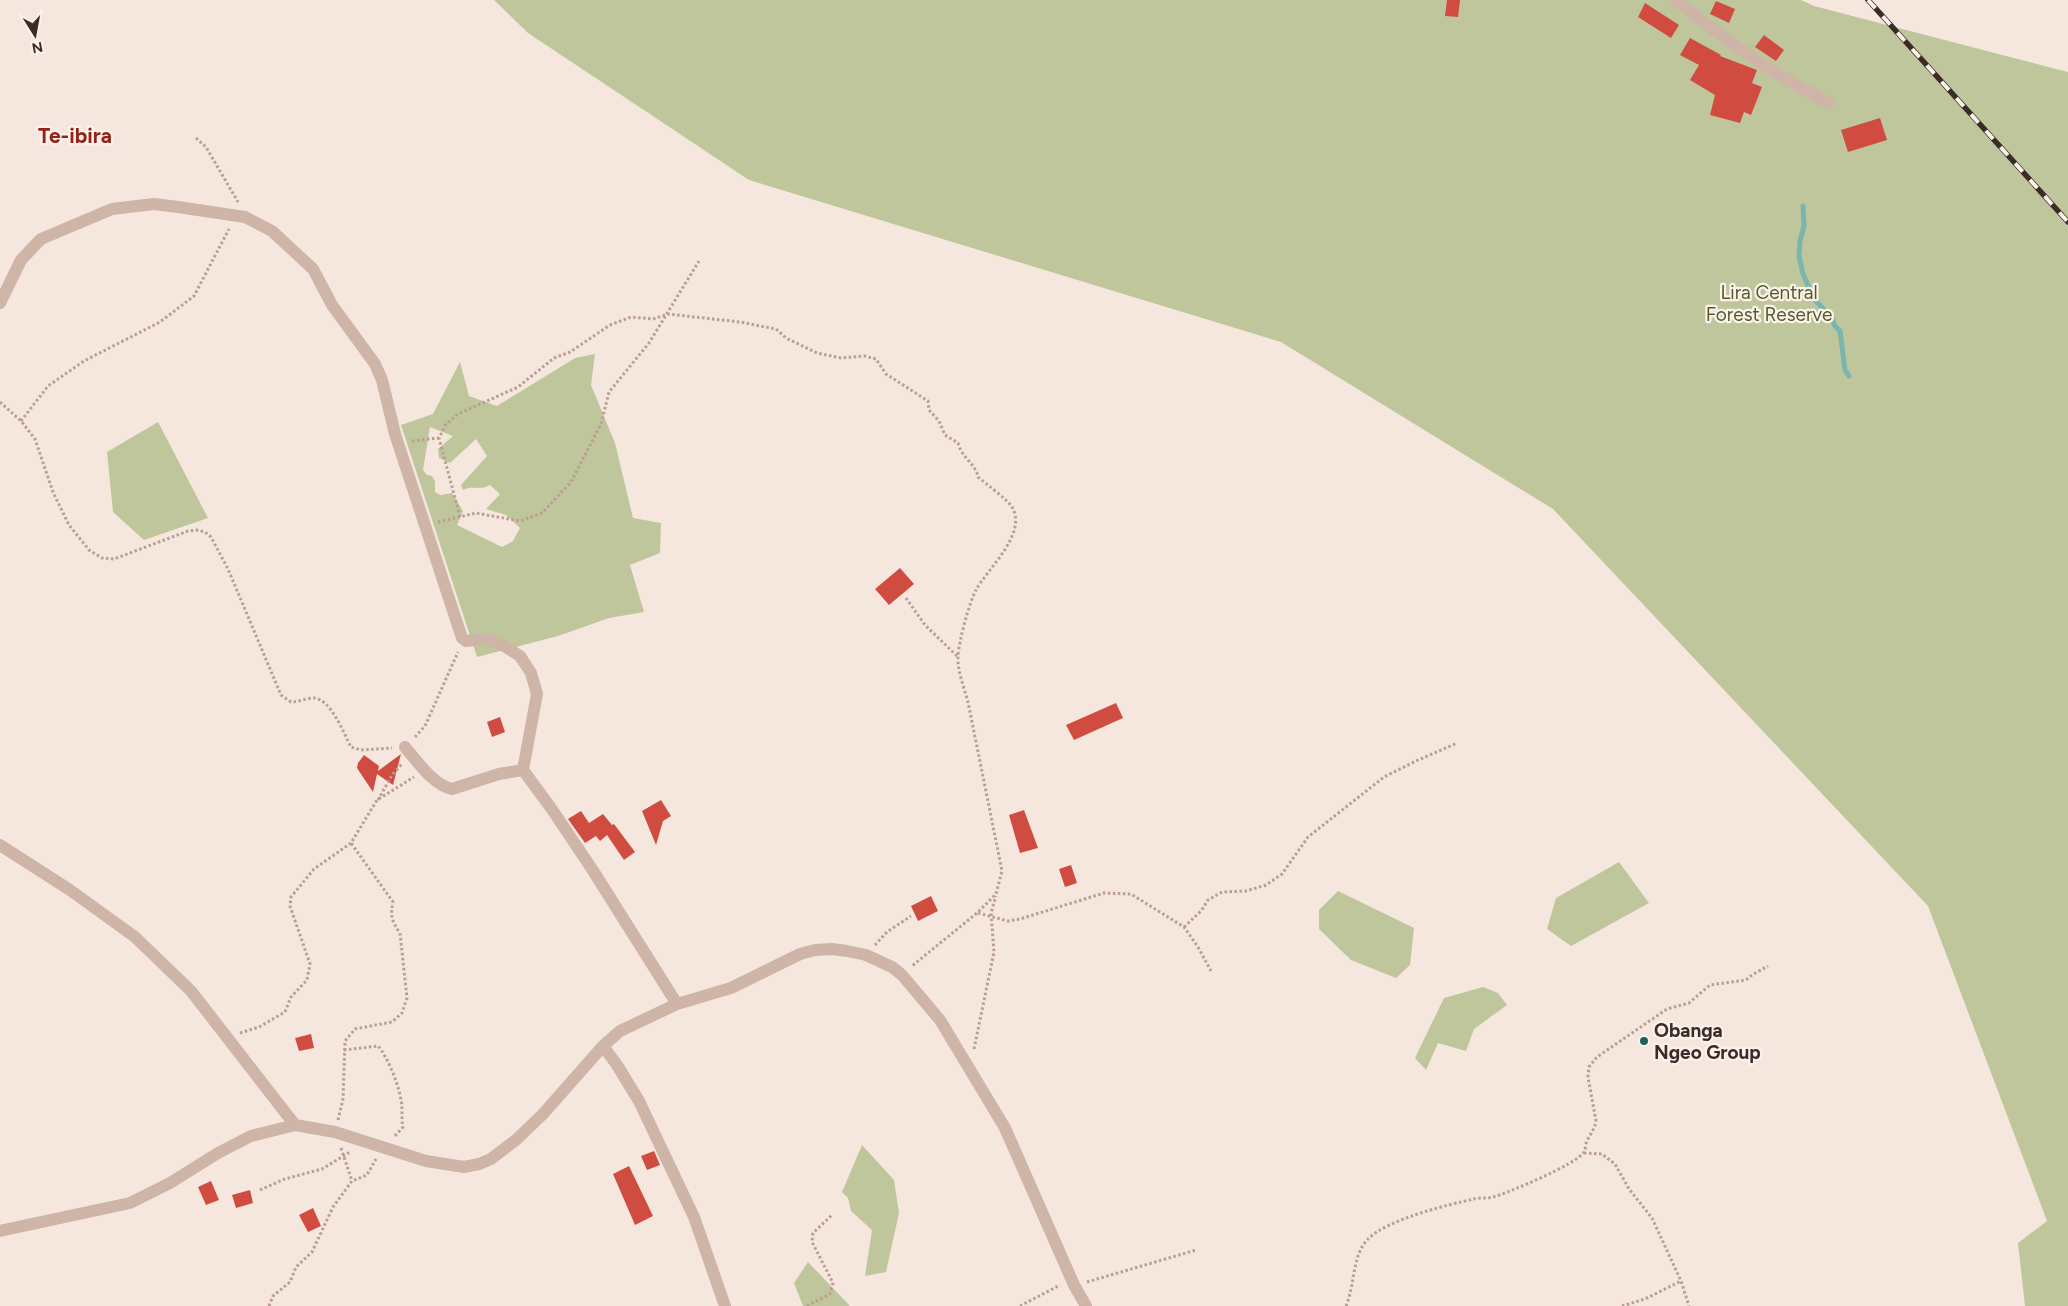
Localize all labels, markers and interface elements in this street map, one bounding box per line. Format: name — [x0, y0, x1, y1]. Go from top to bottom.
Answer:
north arrow — [10, 10, 60, 60]
text: N — [30, 38, 44, 57]
district label: Te-ibira — [38, 123, 112, 148]
park label: Lira Central Forest Reserve — [1706, 281, 1832, 326]
place label: Obanga Ngeo Group — [1654, 1019, 1761, 1064]
marker: Obanga Ngeo Group — [1638, 1035, 1650, 1047]

